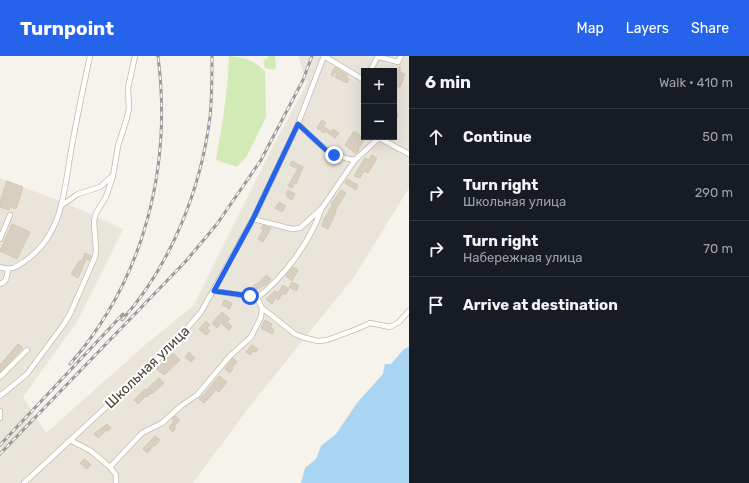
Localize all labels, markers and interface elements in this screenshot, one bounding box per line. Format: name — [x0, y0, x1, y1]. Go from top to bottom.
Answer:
text: Turnpoint — [20, 17, 114, 40]
text: Map — [577, 20, 604, 37]
text: Layers — [626, 20, 669, 37]
text: Share — [691, 20, 729, 37]
map controls — [361, 68, 397, 140]
button: + — [361, 68, 397, 104]
text: 6 min — [425, 72, 471, 92]
text: Walk · 410 m — [659, 75, 733, 90]
button: − — [361, 104, 397, 140]
icon: ahead — [425, 126, 447, 148]
text: Continue — [463, 128, 532, 146]
text: 50 m — [702, 129, 733, 144]
route end — [325, 146, 343, 164]
text: Turn right — [463, 176, 538, 194]
icon: right — [425, 182, 447, 204]
text: 290 m — [695, 185, 733, 200]
text: Школьная улица — [463, 194, 566, 209]
text: Turn right — [463, 232, 538, 250]
icon: right — [425, 238, 447, 260]
text: 70 m — [703, 241, 733, 256]
text: Набережная улица — [463, 250, 582, 265]
route start — [241, 287, 259, 305]
icon: arrive — [425, 294, 447, 316]
text: Arrive at destination — [463, 296, 618, 314]
street label: Школьная улица — [101, 323, 193, 412]

